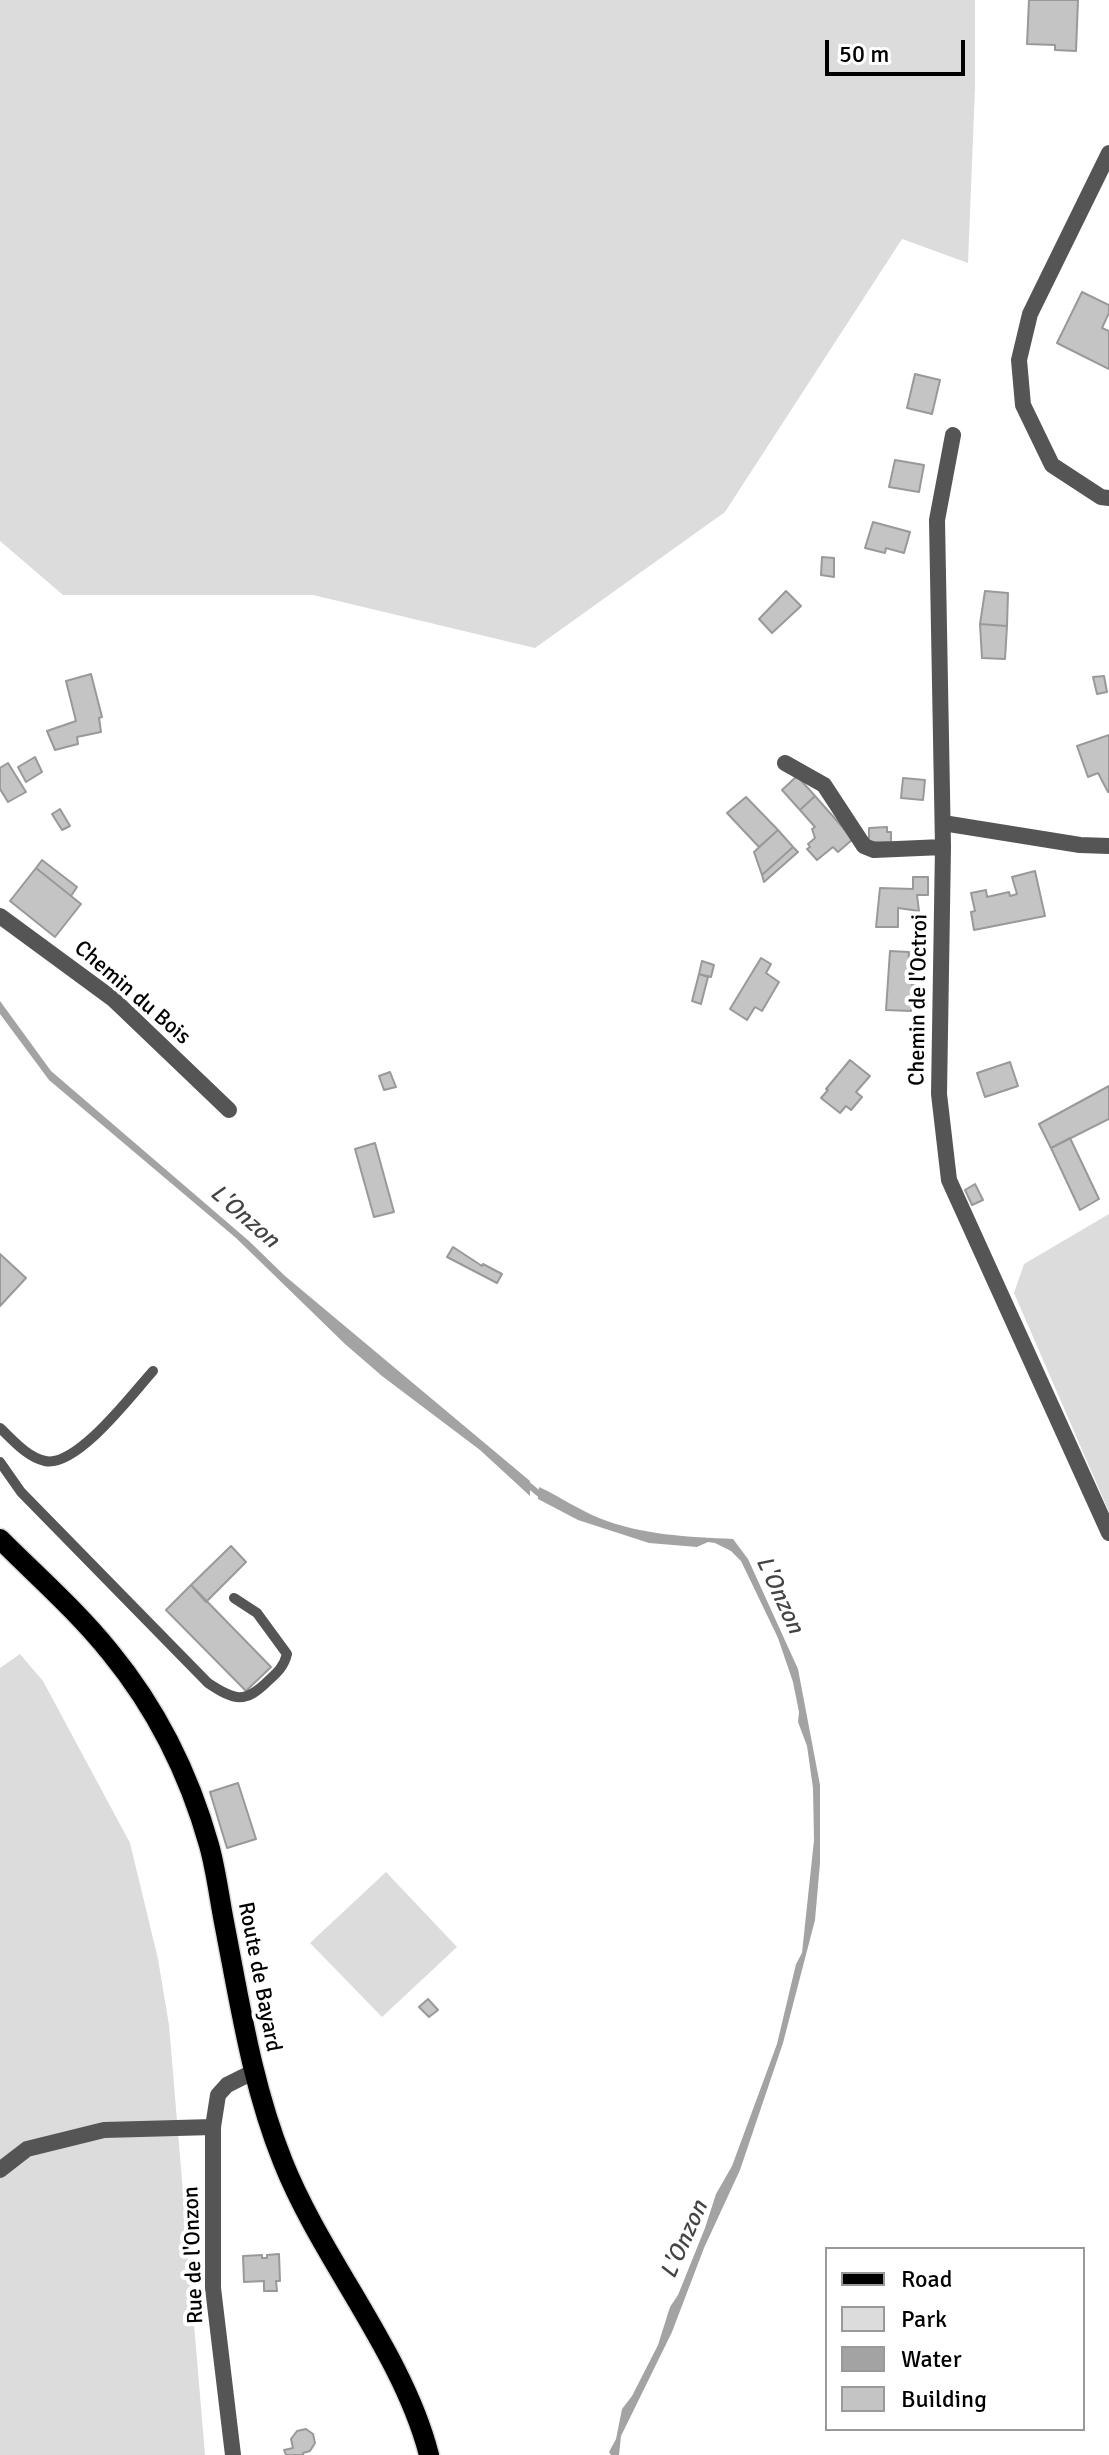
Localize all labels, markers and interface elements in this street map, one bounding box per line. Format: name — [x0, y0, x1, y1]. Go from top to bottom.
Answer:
scale bar — [829, 24, 969, 74]
text: 50 m — [839, 39, 889, 69]
street label: Chemin de l'Octroi — [904, 914, 934, 1086]
street label: Chemin du Bois — [68, 935, 196, 1051]
water label: L'Onzon — [204, 1179, 284, 1255]
water label: L'Onzon — [749, 1552, 809, 1638]
street label: Route de Bayard — [232, 1900, 286, 2054]
street label: Rue de l'Onzon — [178, 2186, 210, 2324]
water label: L'Onzon — [655, 2197, 715, 2283]
legend — [825, 2247, 1085, 2431]
text: Road — [901, 2264, 952, 2294]
text: Park — [901, 2304, 947, 2334]
text: Water — [901, 2344, 961, 2374]
text: Building — [901, 2384, 987, 2414]

